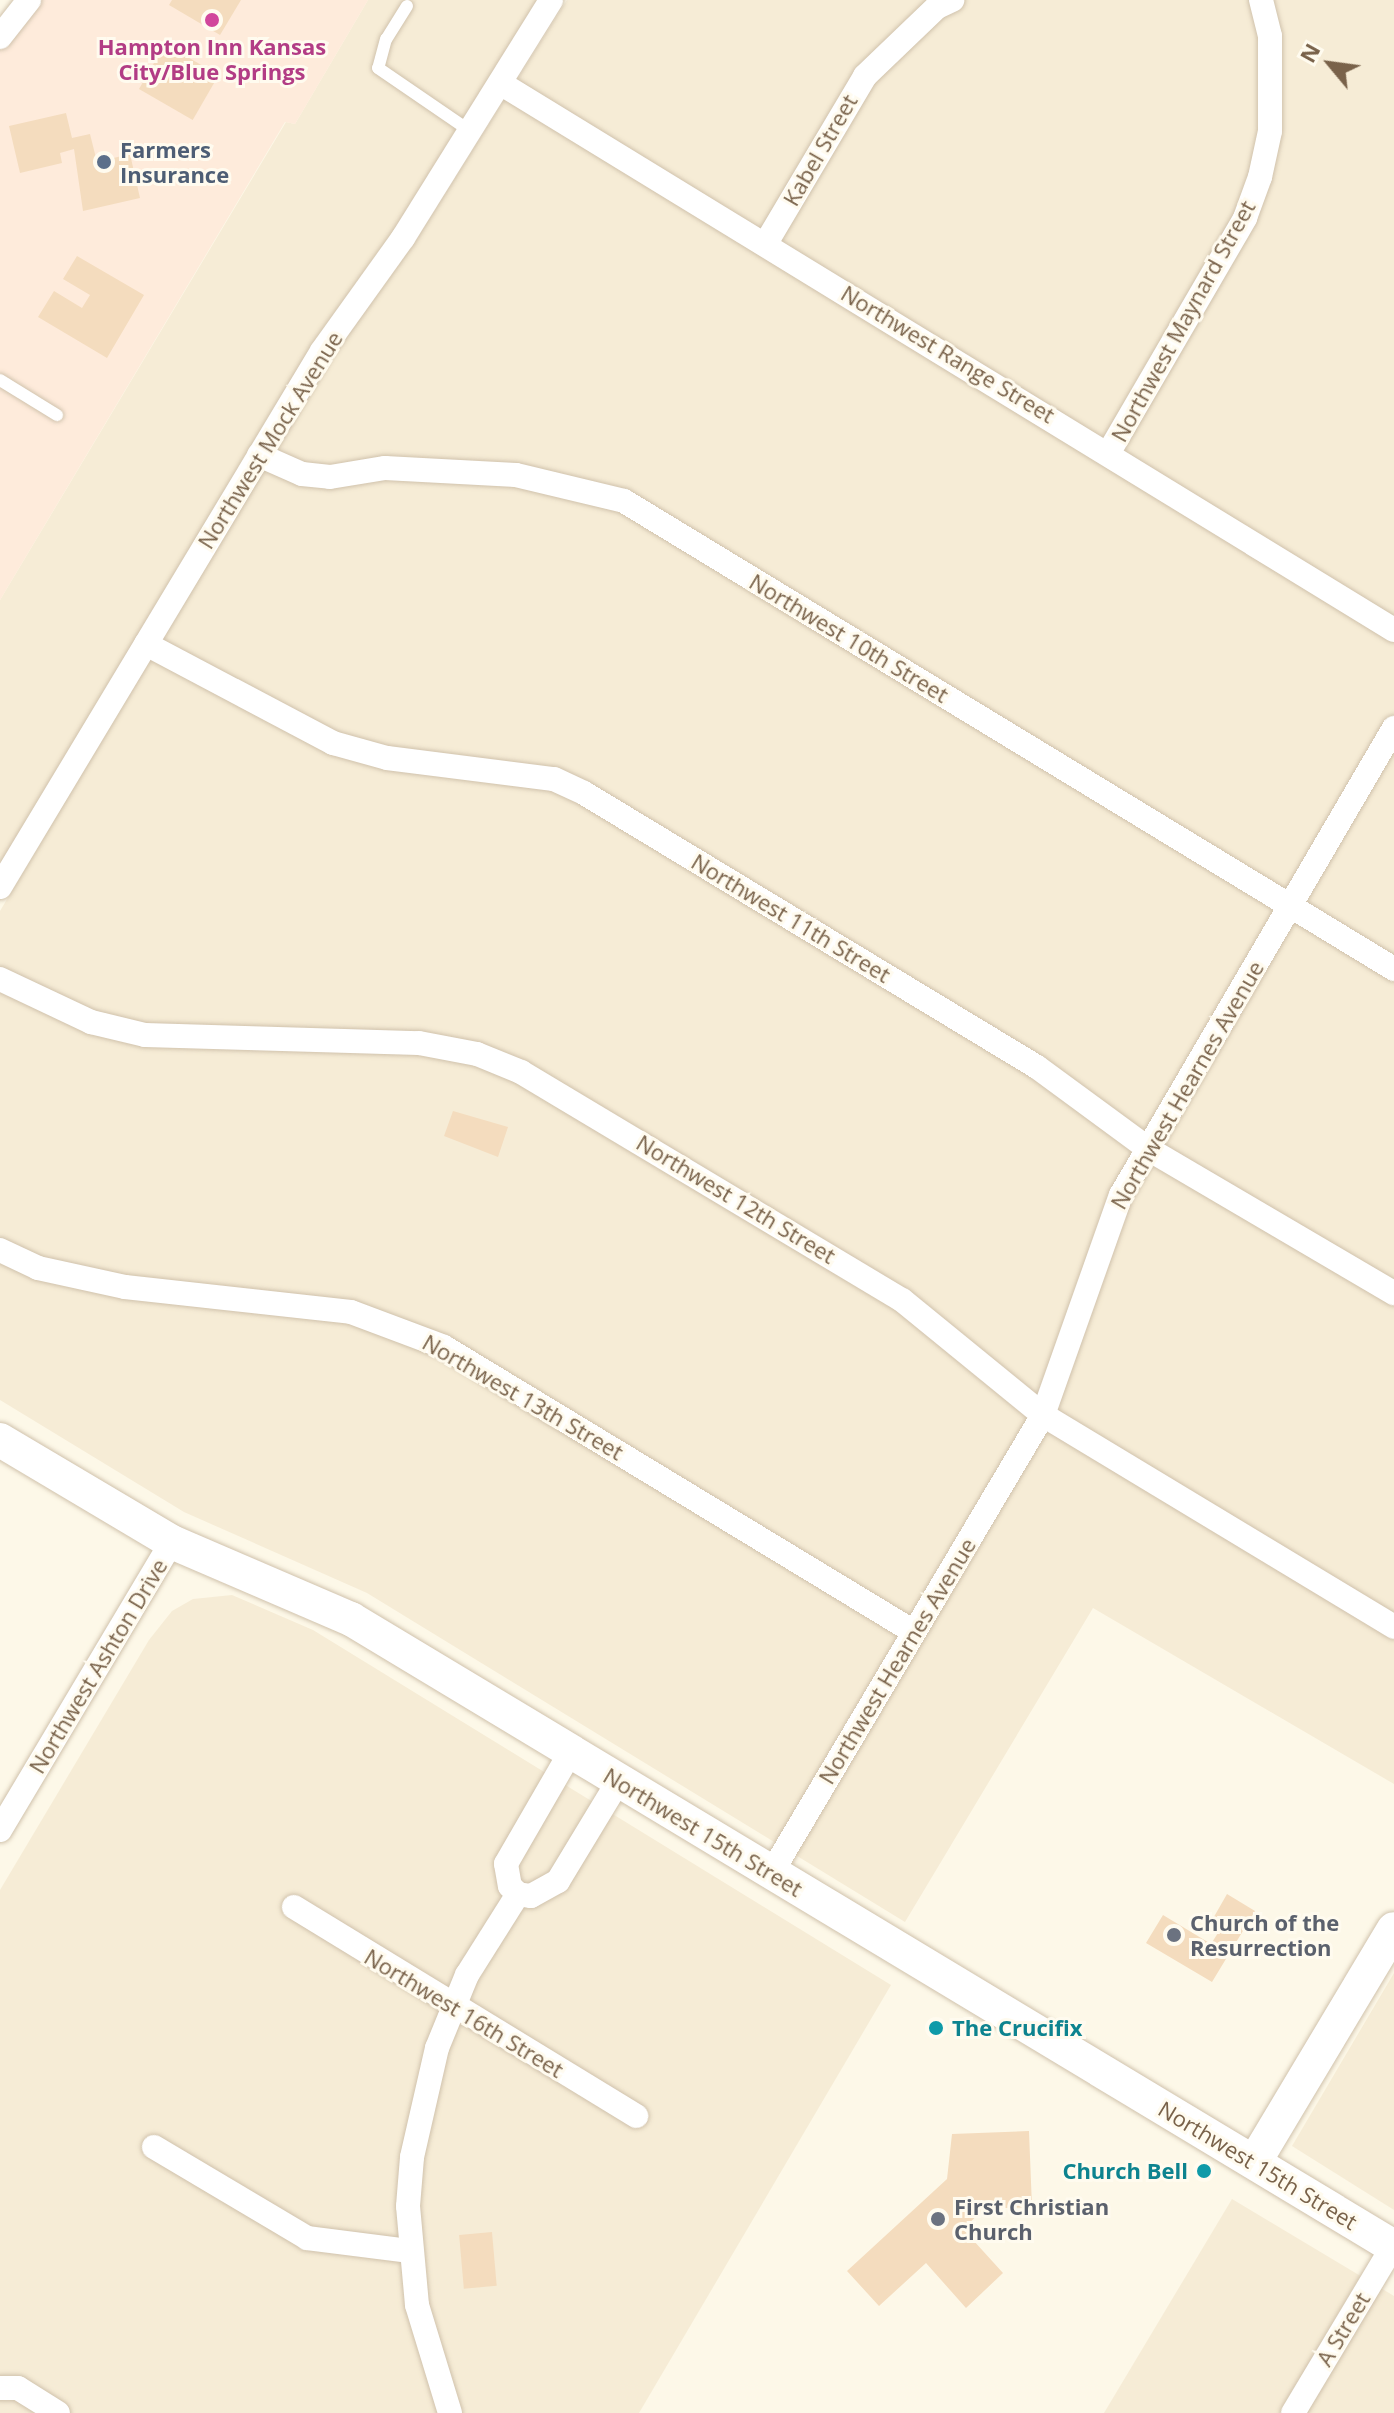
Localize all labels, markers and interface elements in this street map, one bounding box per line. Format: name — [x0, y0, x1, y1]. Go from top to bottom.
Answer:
marker: Hampton Inn Kansas City/Blue Springs — [203, 11, 221, 29]
north arrow — [1290, 24, 1370, 104]
place label: Hampton Inn Kansas City/Blue Springs — [98, 33, 326, 84]
text: N — [1292, 37, 1326, 67]
street label: Kabel Street — [778, 90, 862, 210]
place label: Farmers Insurance — [120, 136, 229, 188]
marker: Farmers Insurance — [95, 153, 113, 171]
street label: Northwest Maynard Street — [1106, 196, 1260, 446]
street label: Northwest Range Street — [836, 280, 1060, 428]
street label: Northwest Mock Avenue — [192, 327, 348, 553]
street label: Northwest 10th Street — [745, 568, 953, 708]
street label: Northwest 11th Street — [687, 848, 895, 988]
street label: Northwest Hearnes Avenue — [1105, 956, 1269, 1214]
street label: Northwest 12th Street — [632, 1129, 840, 1269]
street label: Northwest 13th Street — [418, 1329, 628, 1465]
street label: Northwest Hearnes Avenue — [813, 1533, 981, 1789]
street label: Northwest Ashton Drive — [23, 1554, 173, 1778]
street label: Northwest 15th Street — [599, 1762, 807, 1902]
place label: Church of the Resurrection — [1190, 1909, 1339, 1960]
marker: Church of the Resurrection — [1165, 1926, 1183, 1944]
street label: Northwest 16th Street — [360, 1943, 568, 2083]
place label: The Crucifix — [952, 2015, 1082, 2041]
marker: The Crucifix — [927, 2019, 945, 2037]
street label: Northwest 15th Street — [1154, 2095, 1362, 2235]
place label: Church Bell — [1062, 2158, 1188, 2184]
marker: Church Bell — [1195, 2162, 1213, 2180]
place label: First Christian Church — [954, 2193, 1109, 2244]
marker: First Christian Church — [929, 2210, 947, 2228]
street label: A Street — [1311, 2287, 1375, 2371]

